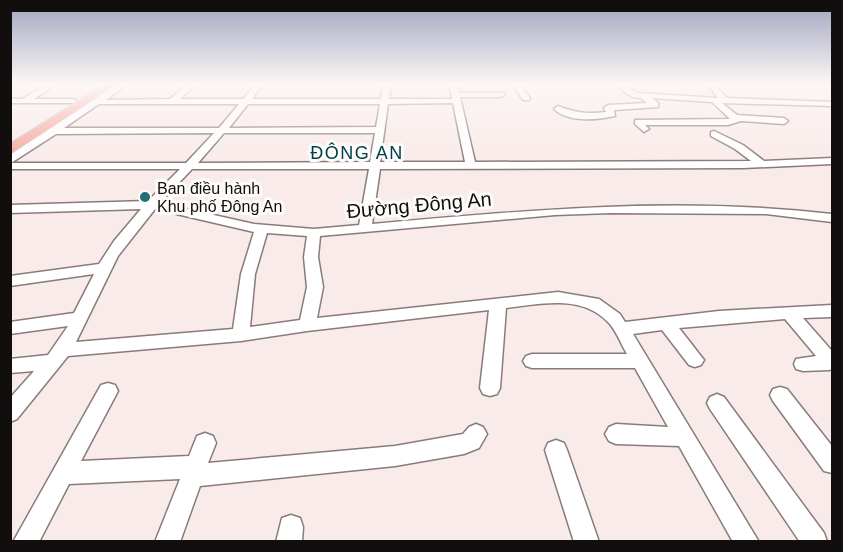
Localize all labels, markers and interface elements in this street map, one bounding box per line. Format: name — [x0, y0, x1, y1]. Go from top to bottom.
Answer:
district label: ĐÔNG AN — [310, 142, 404, 163]
place label: Ban điều hành Khu phố Đông An — [157, 180, 282, 215]
street label: Đường Đông An — [346, 188, 492, 222]
marker: Ban điều hành Khu phố Đông An — [138, 190, 152, 204]

